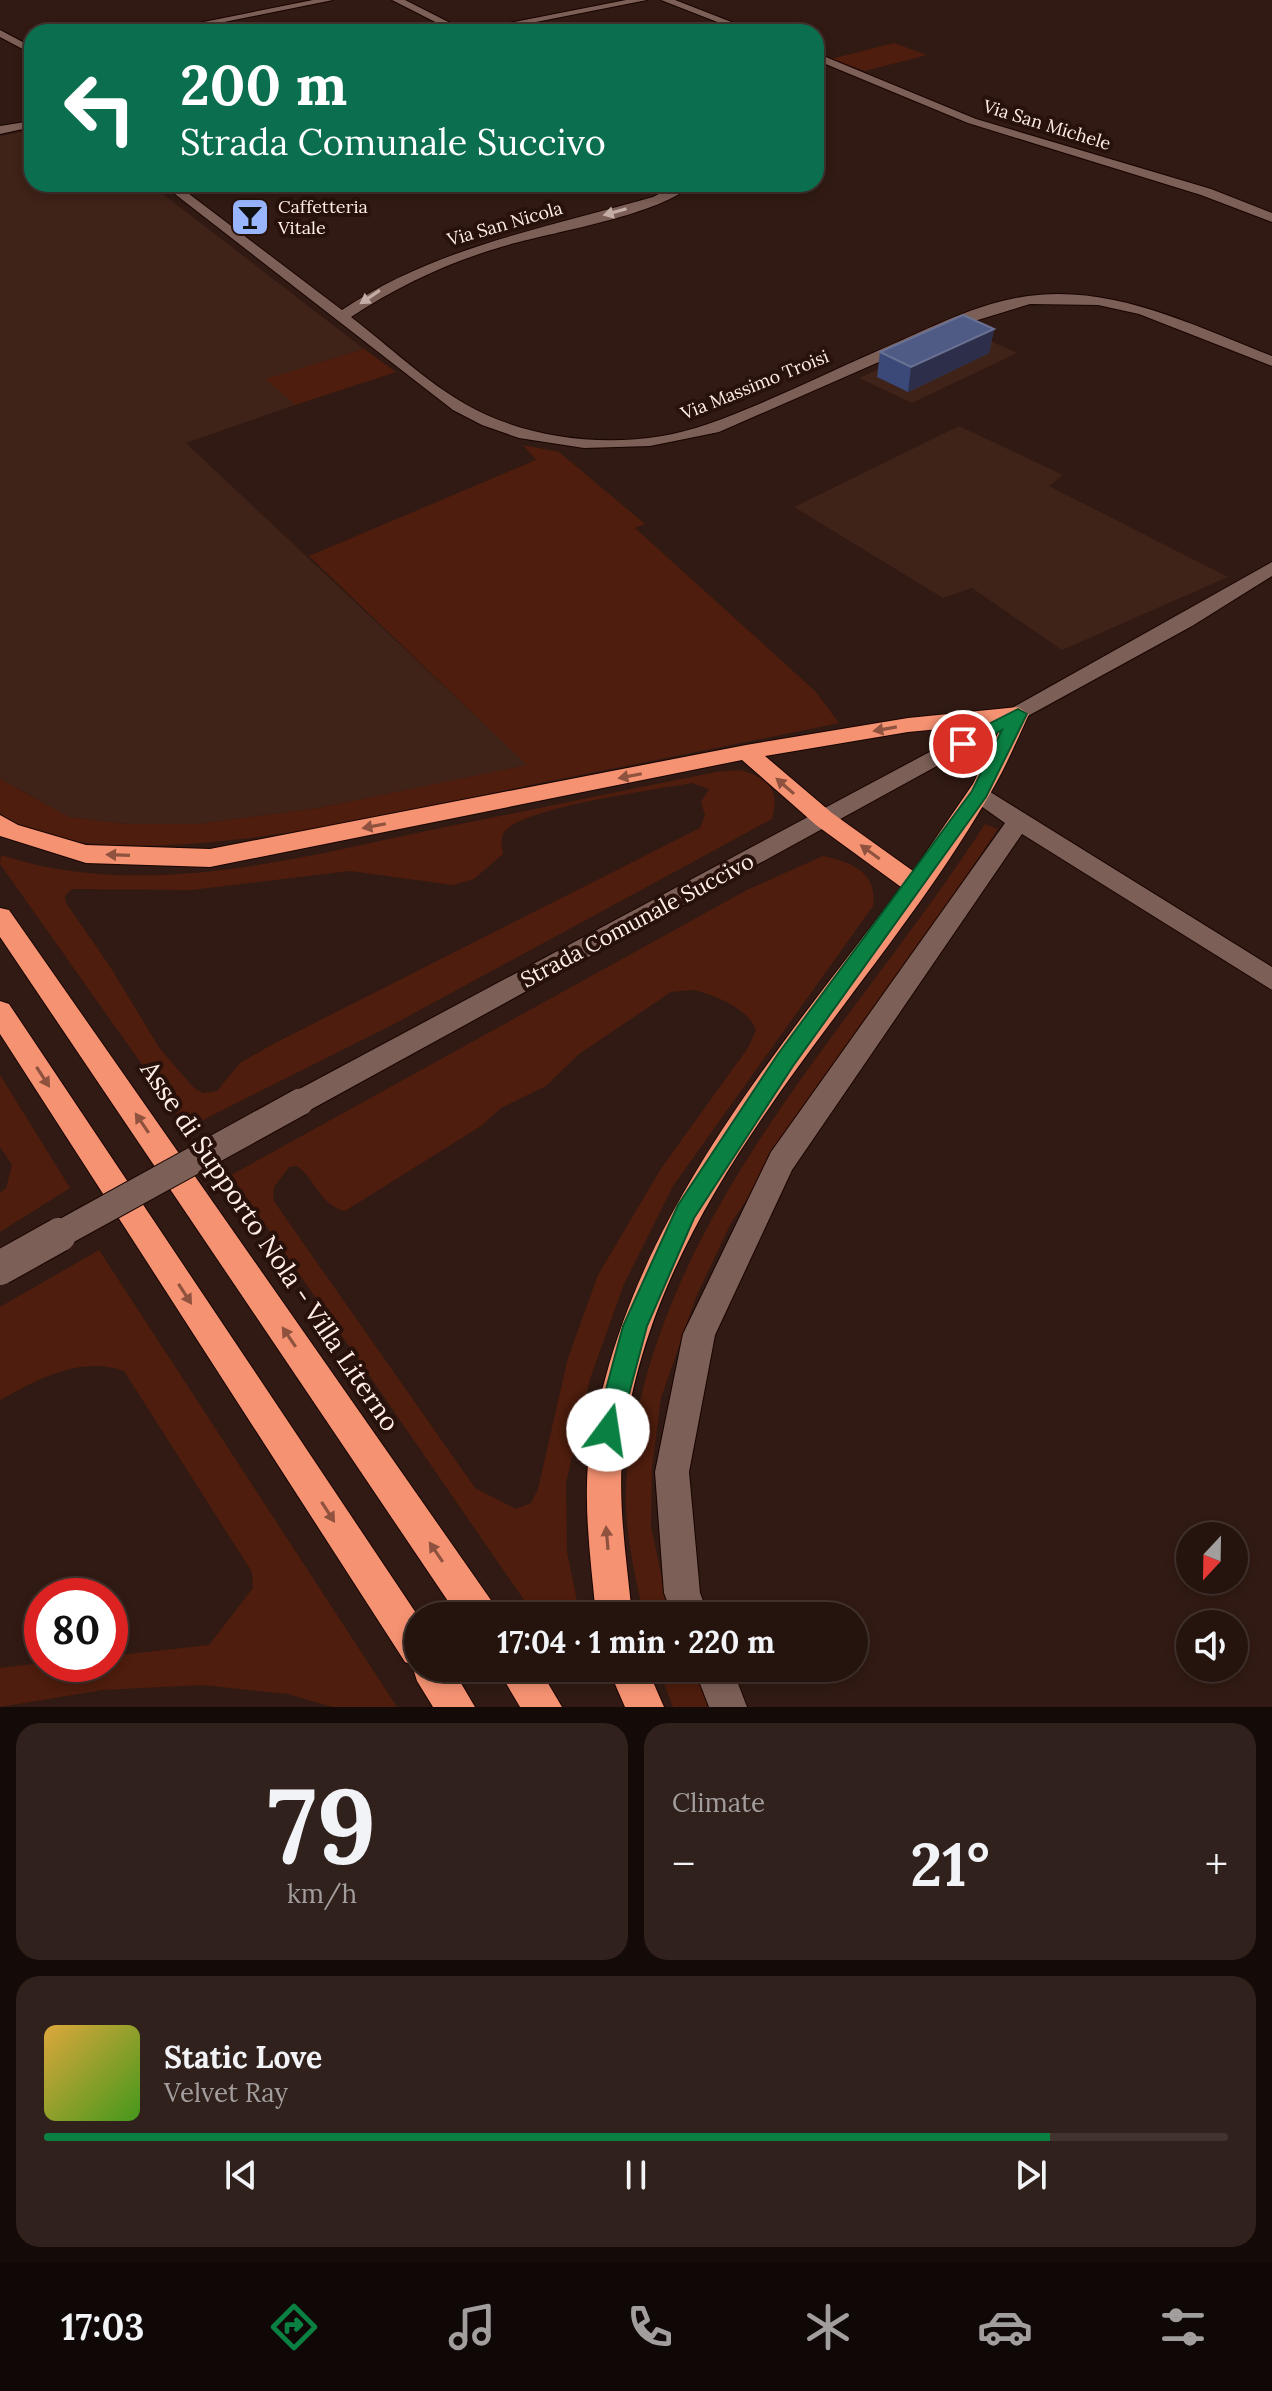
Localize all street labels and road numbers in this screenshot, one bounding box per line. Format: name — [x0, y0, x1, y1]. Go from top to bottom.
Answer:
street label: Via San Michele — [980, 94, 1114, 155]
street label: Via San Nicola — [444, 196, 565, 251]
street label: Via Massimo Troisi — [677, 344, 832, 425]
street label: Strada Comunale Succivo — [516, 847, 758, 993]
street label: Asse di Supporto Nola - Villa Literno — [133, 1053, 407, 1437]

